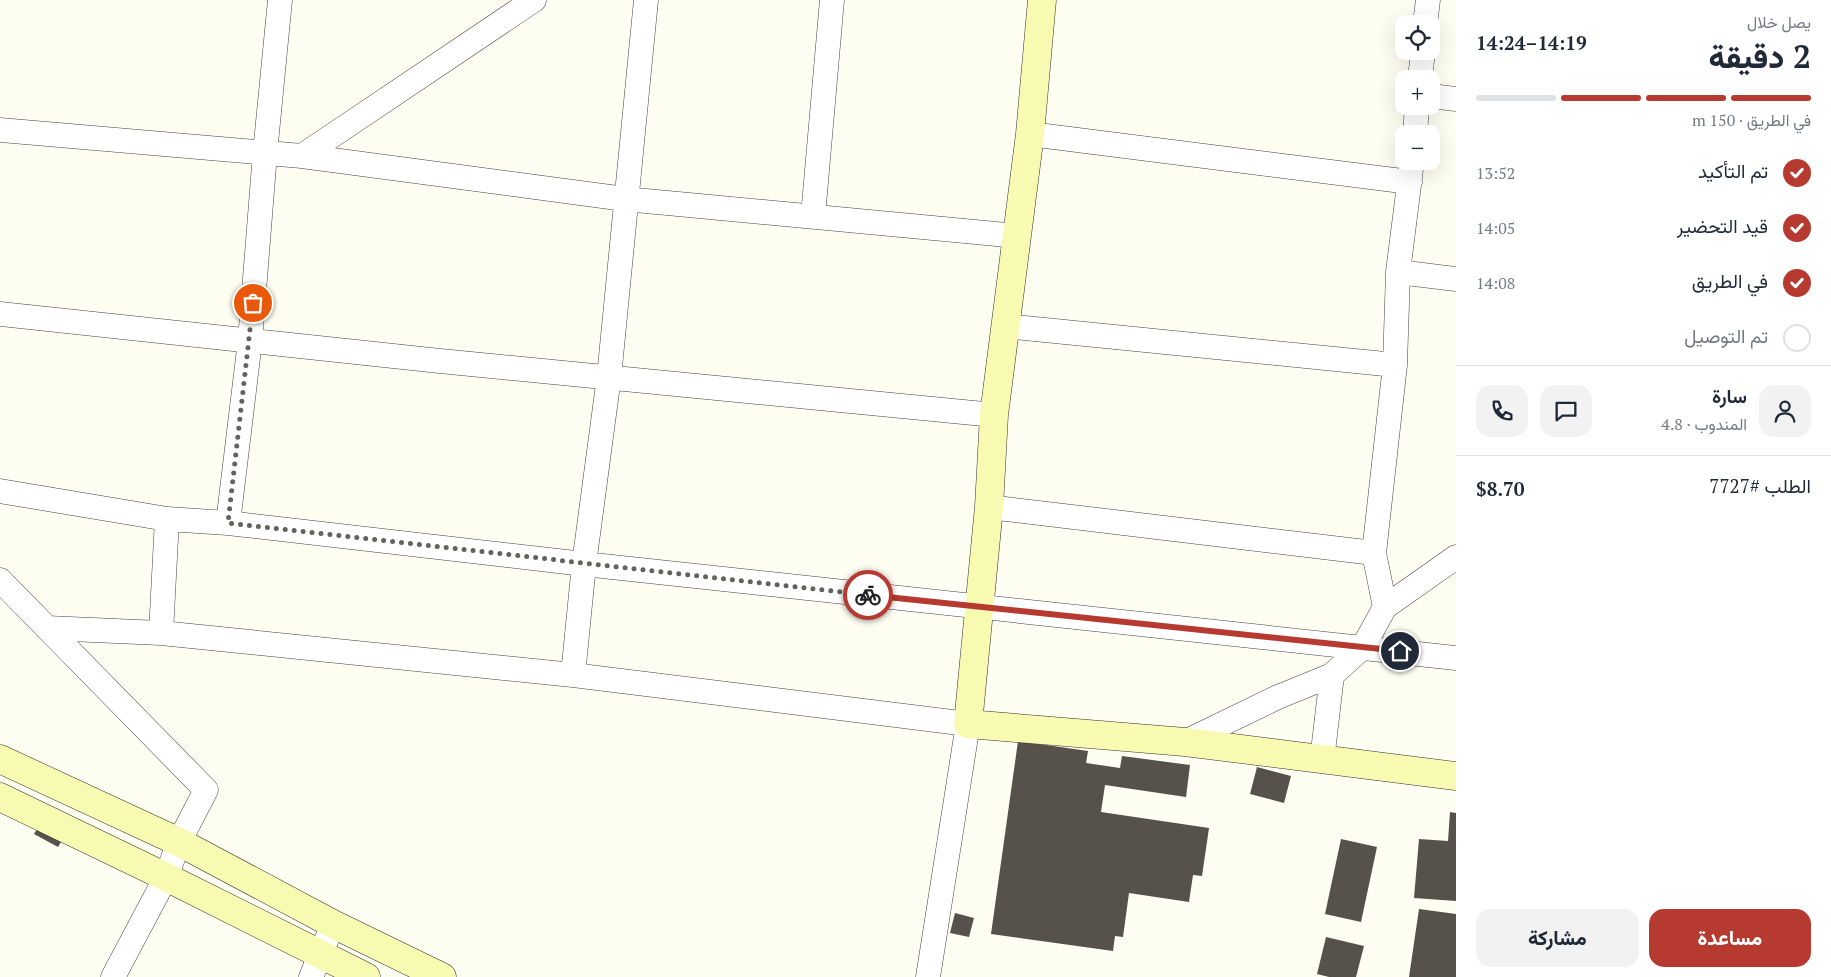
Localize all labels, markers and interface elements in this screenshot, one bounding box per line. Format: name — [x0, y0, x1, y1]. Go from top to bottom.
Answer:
text: يصل خلال — [1747, 11, 1811, 33]
map controls — [1395, 15, 1440, 170]
button: locate — [1395, 15, 1440, 60]
text: 14:19–14:24 — [1476, 30, 1587, 55]
text: 2 دقيقة — [1708, 35, 1811, 77]
button: + — [1395, 70, 1440, 115]
text: في الطريق · 150 m — [1692, 109, 1811, 131]
button: − — [1395, 125, 1440, 170]
text: تم التأكيد — [1698, 158, 1768, 183]
icon: check — [1783, 159, 1811, 187]
text: 13:52 — [1476, 162, 1515, 184]
text: قيد التحضير — [1677, 213, 1768, 238]
icon: check — [1783, 214, 1811, 242]
text: 14:05 — [1476, 217, 1515, 239]
text: في الطريق — [1692, 268, 1768, 293]
icon: check — [1783, 269, 1811, 297]
text: 14:08 — [1476, 272, 1515, 294]
pin — [232, 282, 274, 324]
icon: bag — [239, 289, 267, 317]
text: تم التوصيل — [1684, 323, 1768, 348]
text: سارة — [1712, 383, 1747, 408]
button: phone — [1476, 385, 1528, 437]
button: chat — [1540, 385, 1592, 437]
button: person — [1759, 385, 1811, 437]
text: المندوب · 4.8 — [1661, 413, 1747, 435]
text: الطلب #7727 — [1709, 473, 1811, 498]
text: $8.70 — [1476, 476, 1525, 501]
courier — [843, 570, 893, 620]
icon: bike — [854, 581, 882, 609]
pin — [1379, 630, 1421, 672]
icon: home — [1386, 637, 1414, 665]
button: مشاركة — [1476, 909, 1639, 967]
button: مساعدة — [1649, 909, 1811, 967]

